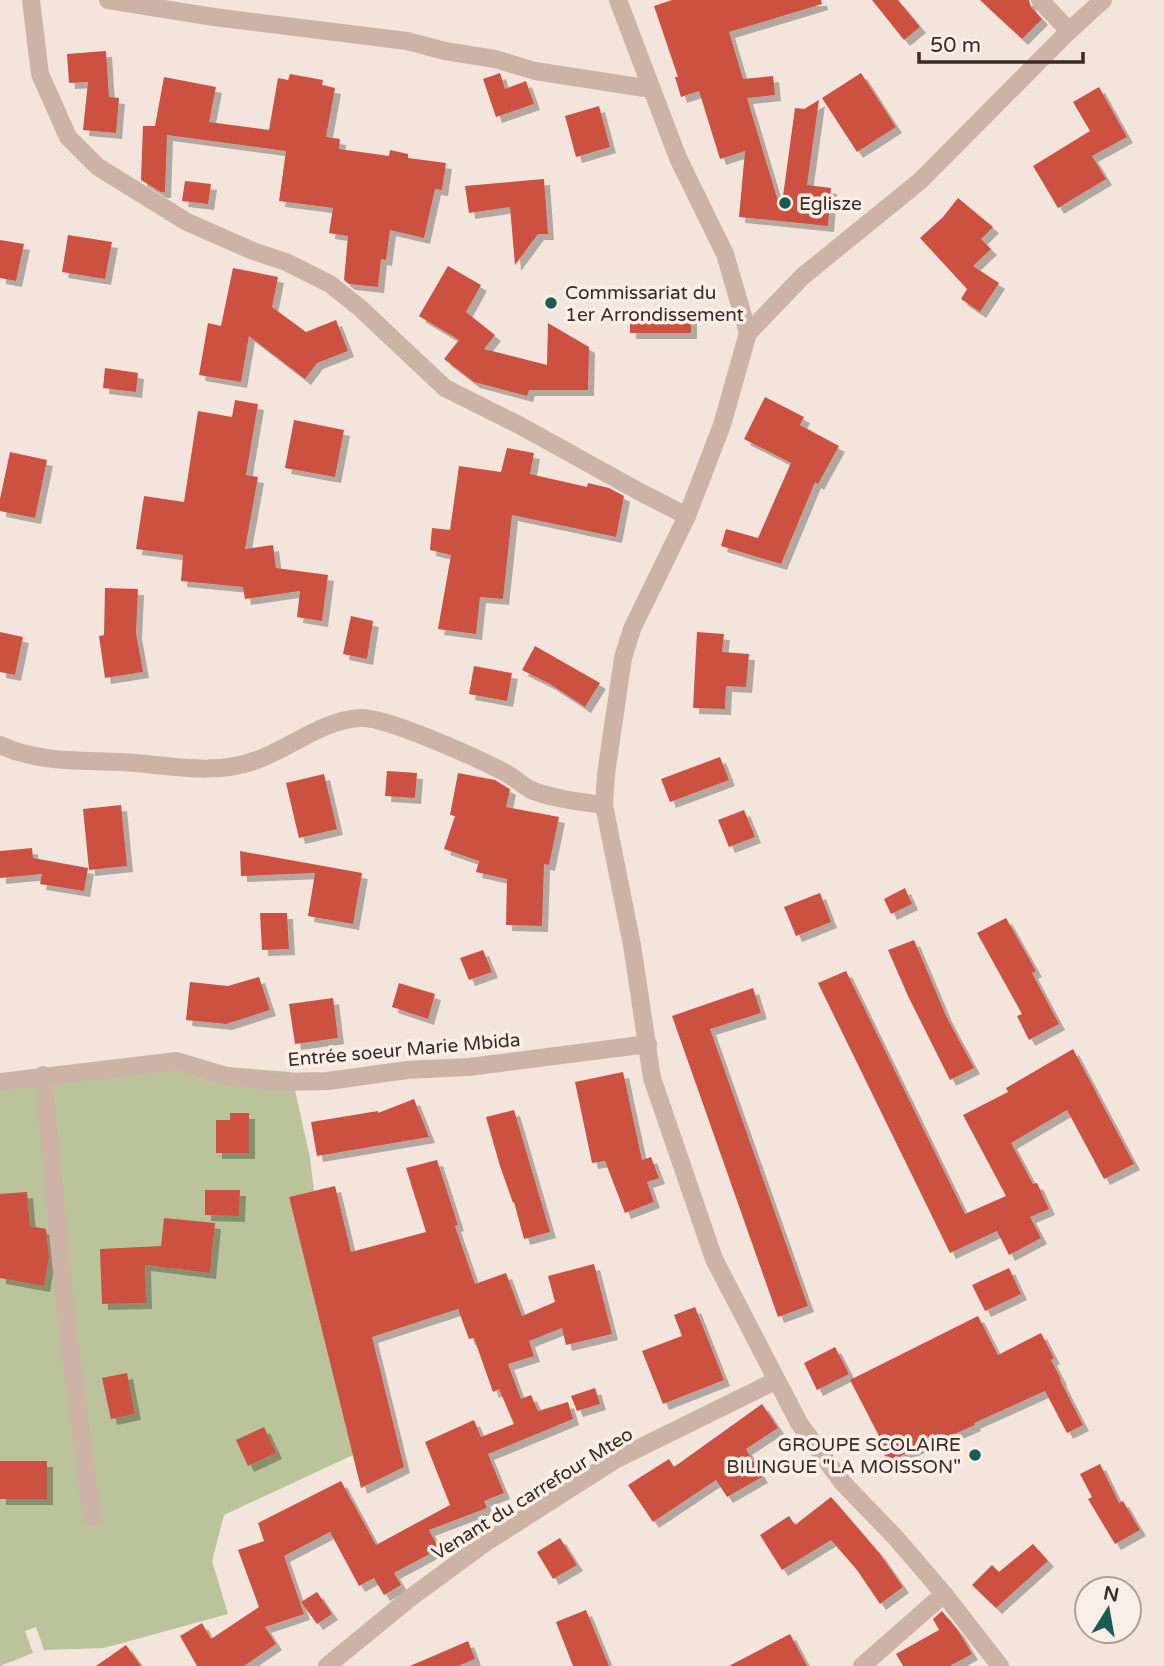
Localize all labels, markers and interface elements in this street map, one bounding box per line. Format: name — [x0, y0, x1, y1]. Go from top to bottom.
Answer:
scale bar — [919, 21, 1084, 65]
text: 50 m — [930, 33, 981, 58]
place label: Eglisze — [799, 193, 862, 215]
marker: Eglisze — [777, 195, 793, 211]
place label: Commissariat du 1er Arrondissement — [565, 282, 744, 326]
marker: Commissariat du 1er Arrondissement — [543, 295, 559, 311]
street label: Entrée soeur Marie Mbida — [287, 1029, 521, 1071]
street label: Venant du carrefour Mteo — [428, 1423, 637, 1565]
place label: GROUPE SCOLAIRE BILINGUE "LA MOISSON" — [726, 1434, 961, 1478]
marker: GROUPE SCOLAIRE BILINGUE "LA MOISSON" — [967, 1447, 983, 1463]
north arrow — [1073, 1575, 1143, 1645]
text: N — [1101, 1582, 1121, 1607]

